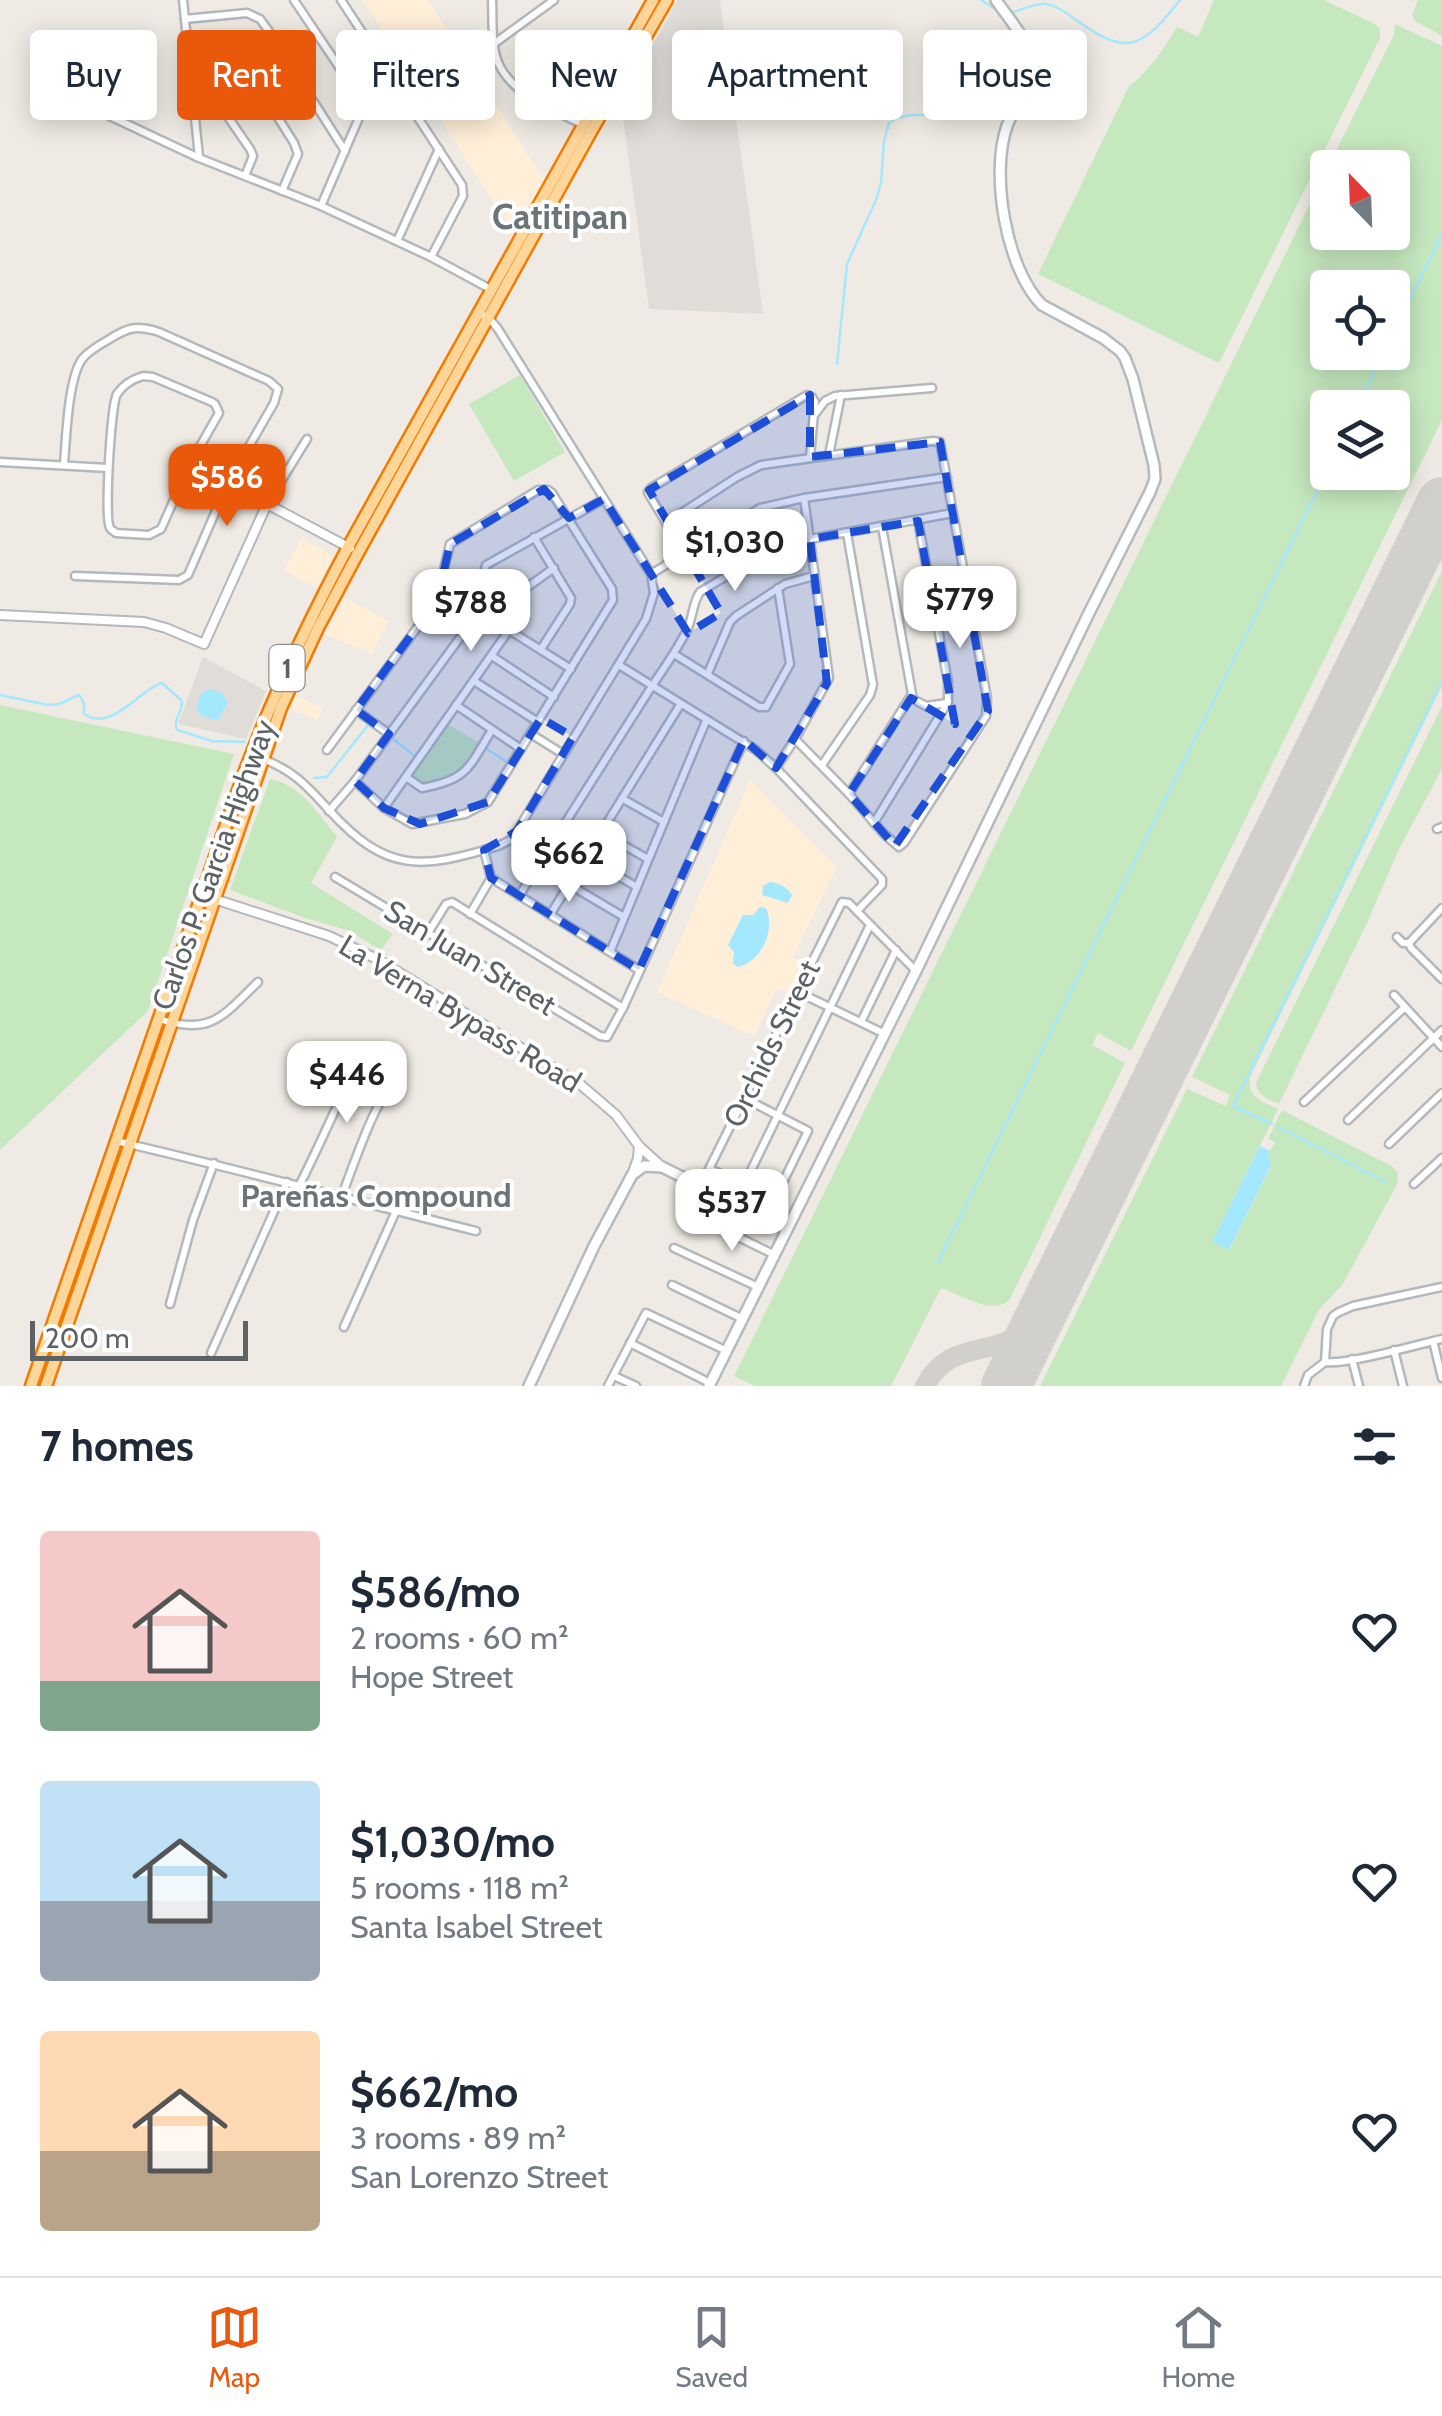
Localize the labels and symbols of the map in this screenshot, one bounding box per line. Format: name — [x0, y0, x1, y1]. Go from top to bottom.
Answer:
north arrow — [1310, 150, 1410, 250]
district label: Catitipan — [492, 195, 628, 238]
pin: $586 — [168, 444, 286, 529]
pin: $1,030 — [654, 509, 816, 594]
pin: $779 — [901, 566, 1019, 651]
pin: $788 — [412, 569, 530, 654]
road number: 1 — [270, 645, 304, 691]
street label: Carlos P. Garcia Highway — [144, 715, 283, 1015]
pin: $662 — [510, 820, 628, 905]
street label: San Juan Street — [378, 892, 563, 1023]
street label: La Verna Bypass Road — [333, 927, 588, 1100]
street label: Orchids Street — [715, 954, 828, 1133]
pin: $446 — [288, 1041, 406, 1126]
pin: $537 — [673, 1169, 791, 1254]
district label: Pareñas Compound — [240, 1176, 512, 1215]
scale bar — [30, 1316, 248, 1360]

